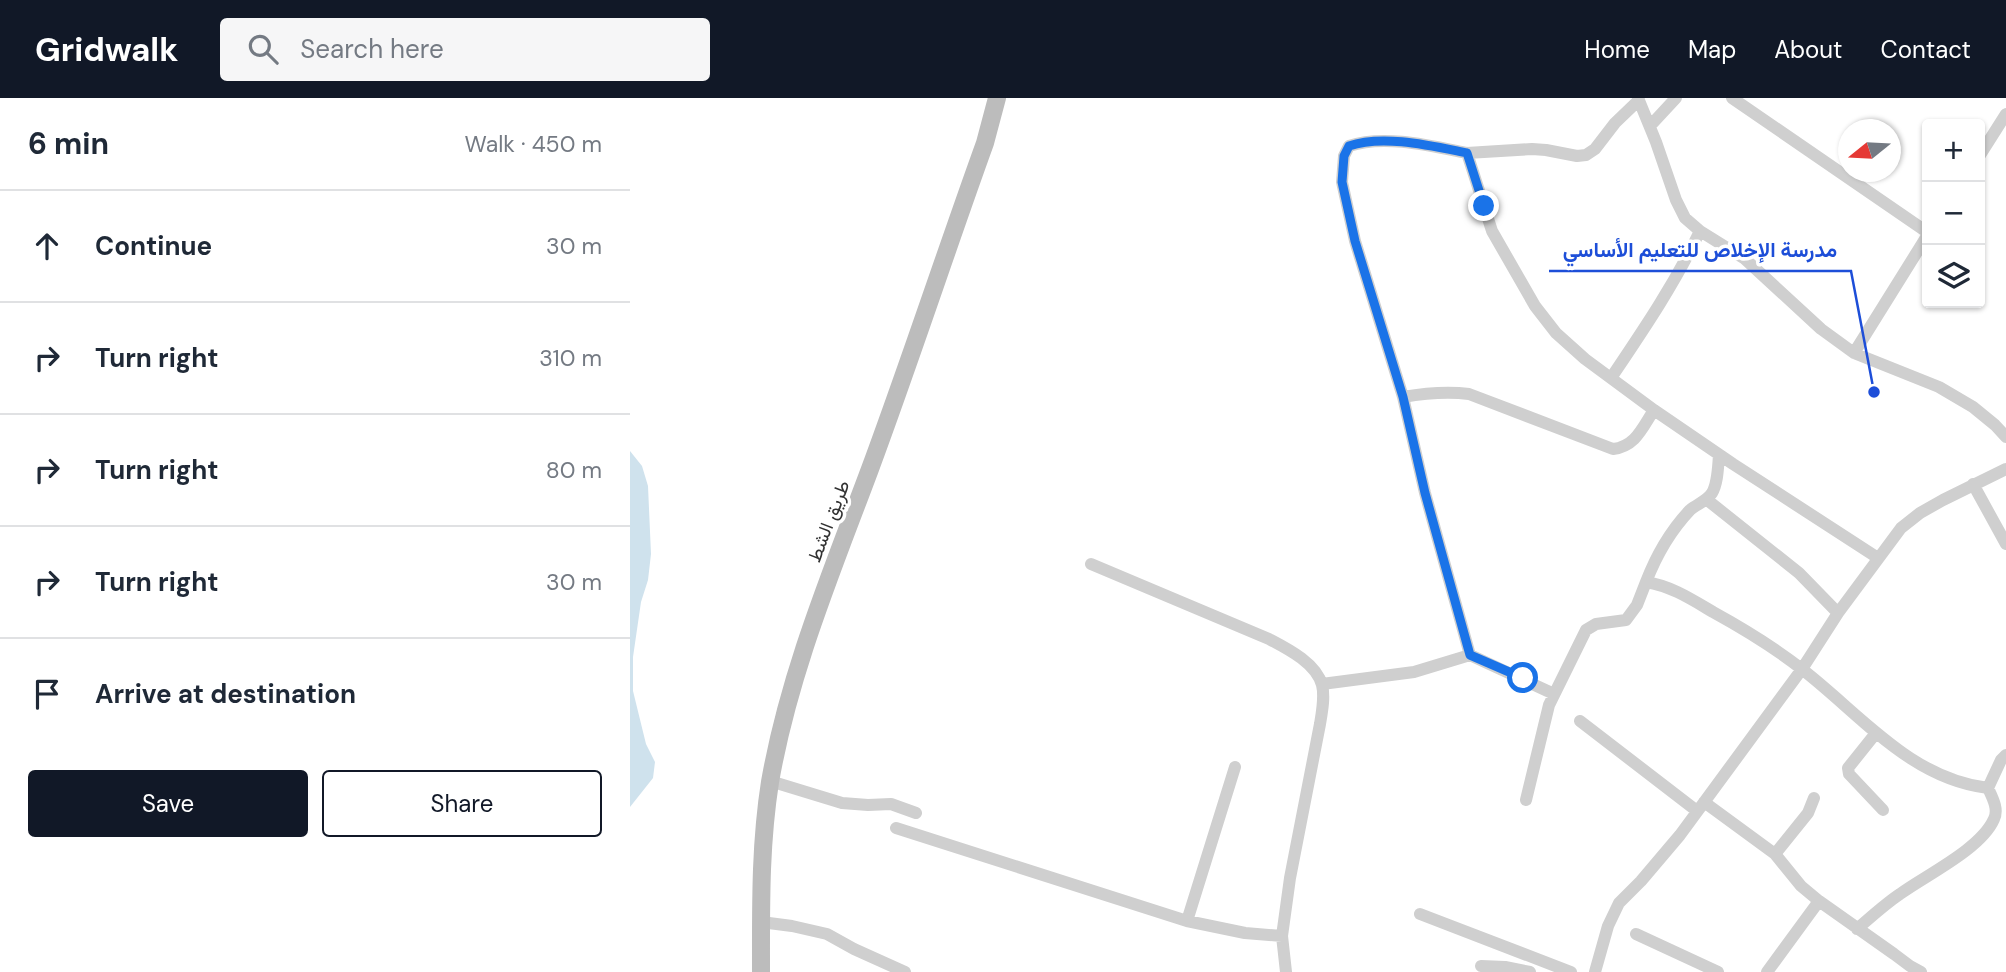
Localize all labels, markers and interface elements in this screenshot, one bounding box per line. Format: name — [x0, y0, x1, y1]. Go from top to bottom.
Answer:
search box — [220, 18, 710, 81]
text: Gridwalk — [35, 28, 178, 71]
icon: search — [244, 30, 282, 68]
text: Search here — [300, 32, 444, 66]
text: Home — [1584, 34, 1650, 65]
text: Map — [1688, 34, 1736, 65]
text: About — [1774, 34, 1843, 65]
text: Contact — [1881, 34, 1971, 65]
north arrow — [1838, 119, 1901, 182]
map controls — [1922, 119, 1985, 308]
button: + — [1922, 119, 1985, 182]
text: 6 min — [28, 124, 109, 163]
text: Walk · 450 m — [465, 129, 602, 159]
button: − — [1922, 182, 1985, 245]
route end — [1468, 190, 1499, 221]
icon: ahead — [28, 227, 66, 265]
text: Continue — [95, 229, 212, 263]
callout: مدرسة الإخلاص للتعليم الأساسي — [1549, 229, 1851, 271]
text: 30 m — [546, 231, 602, 261]
text: مدرسة الإخلاص للتعليم الأساسي — [1563, 236, 1837, 267]
button: layers — [1922, 245, 1985, 308]
icon: right — [28, 339, 66, 377]
text: Turn right — [95, 341, 219, 375]
text: 310 m — [539, 343, 602, 373]
icon: right — [28, 451, 66, 489]
text: Turn right — [95, 453, 219, 487]
text: 80 m — [546, 455, 602, 485]
street label: طريق الشط — [801, 477, 856, 566]
icon: right — [28, 563, 66, 601]
text: Turn right — [95, 565, 219, 599]
text: 30 m — [546, 567, 602, 597]
route start — [1507, 662, 1538, 693]
icon: arrive — [28, 675, 66, 713]
text: Arrive at destination — [95, 677, 356, 711]
button: Save — [28, 770, 308, 837]
button: Share — [322, 770, 602, 837]

